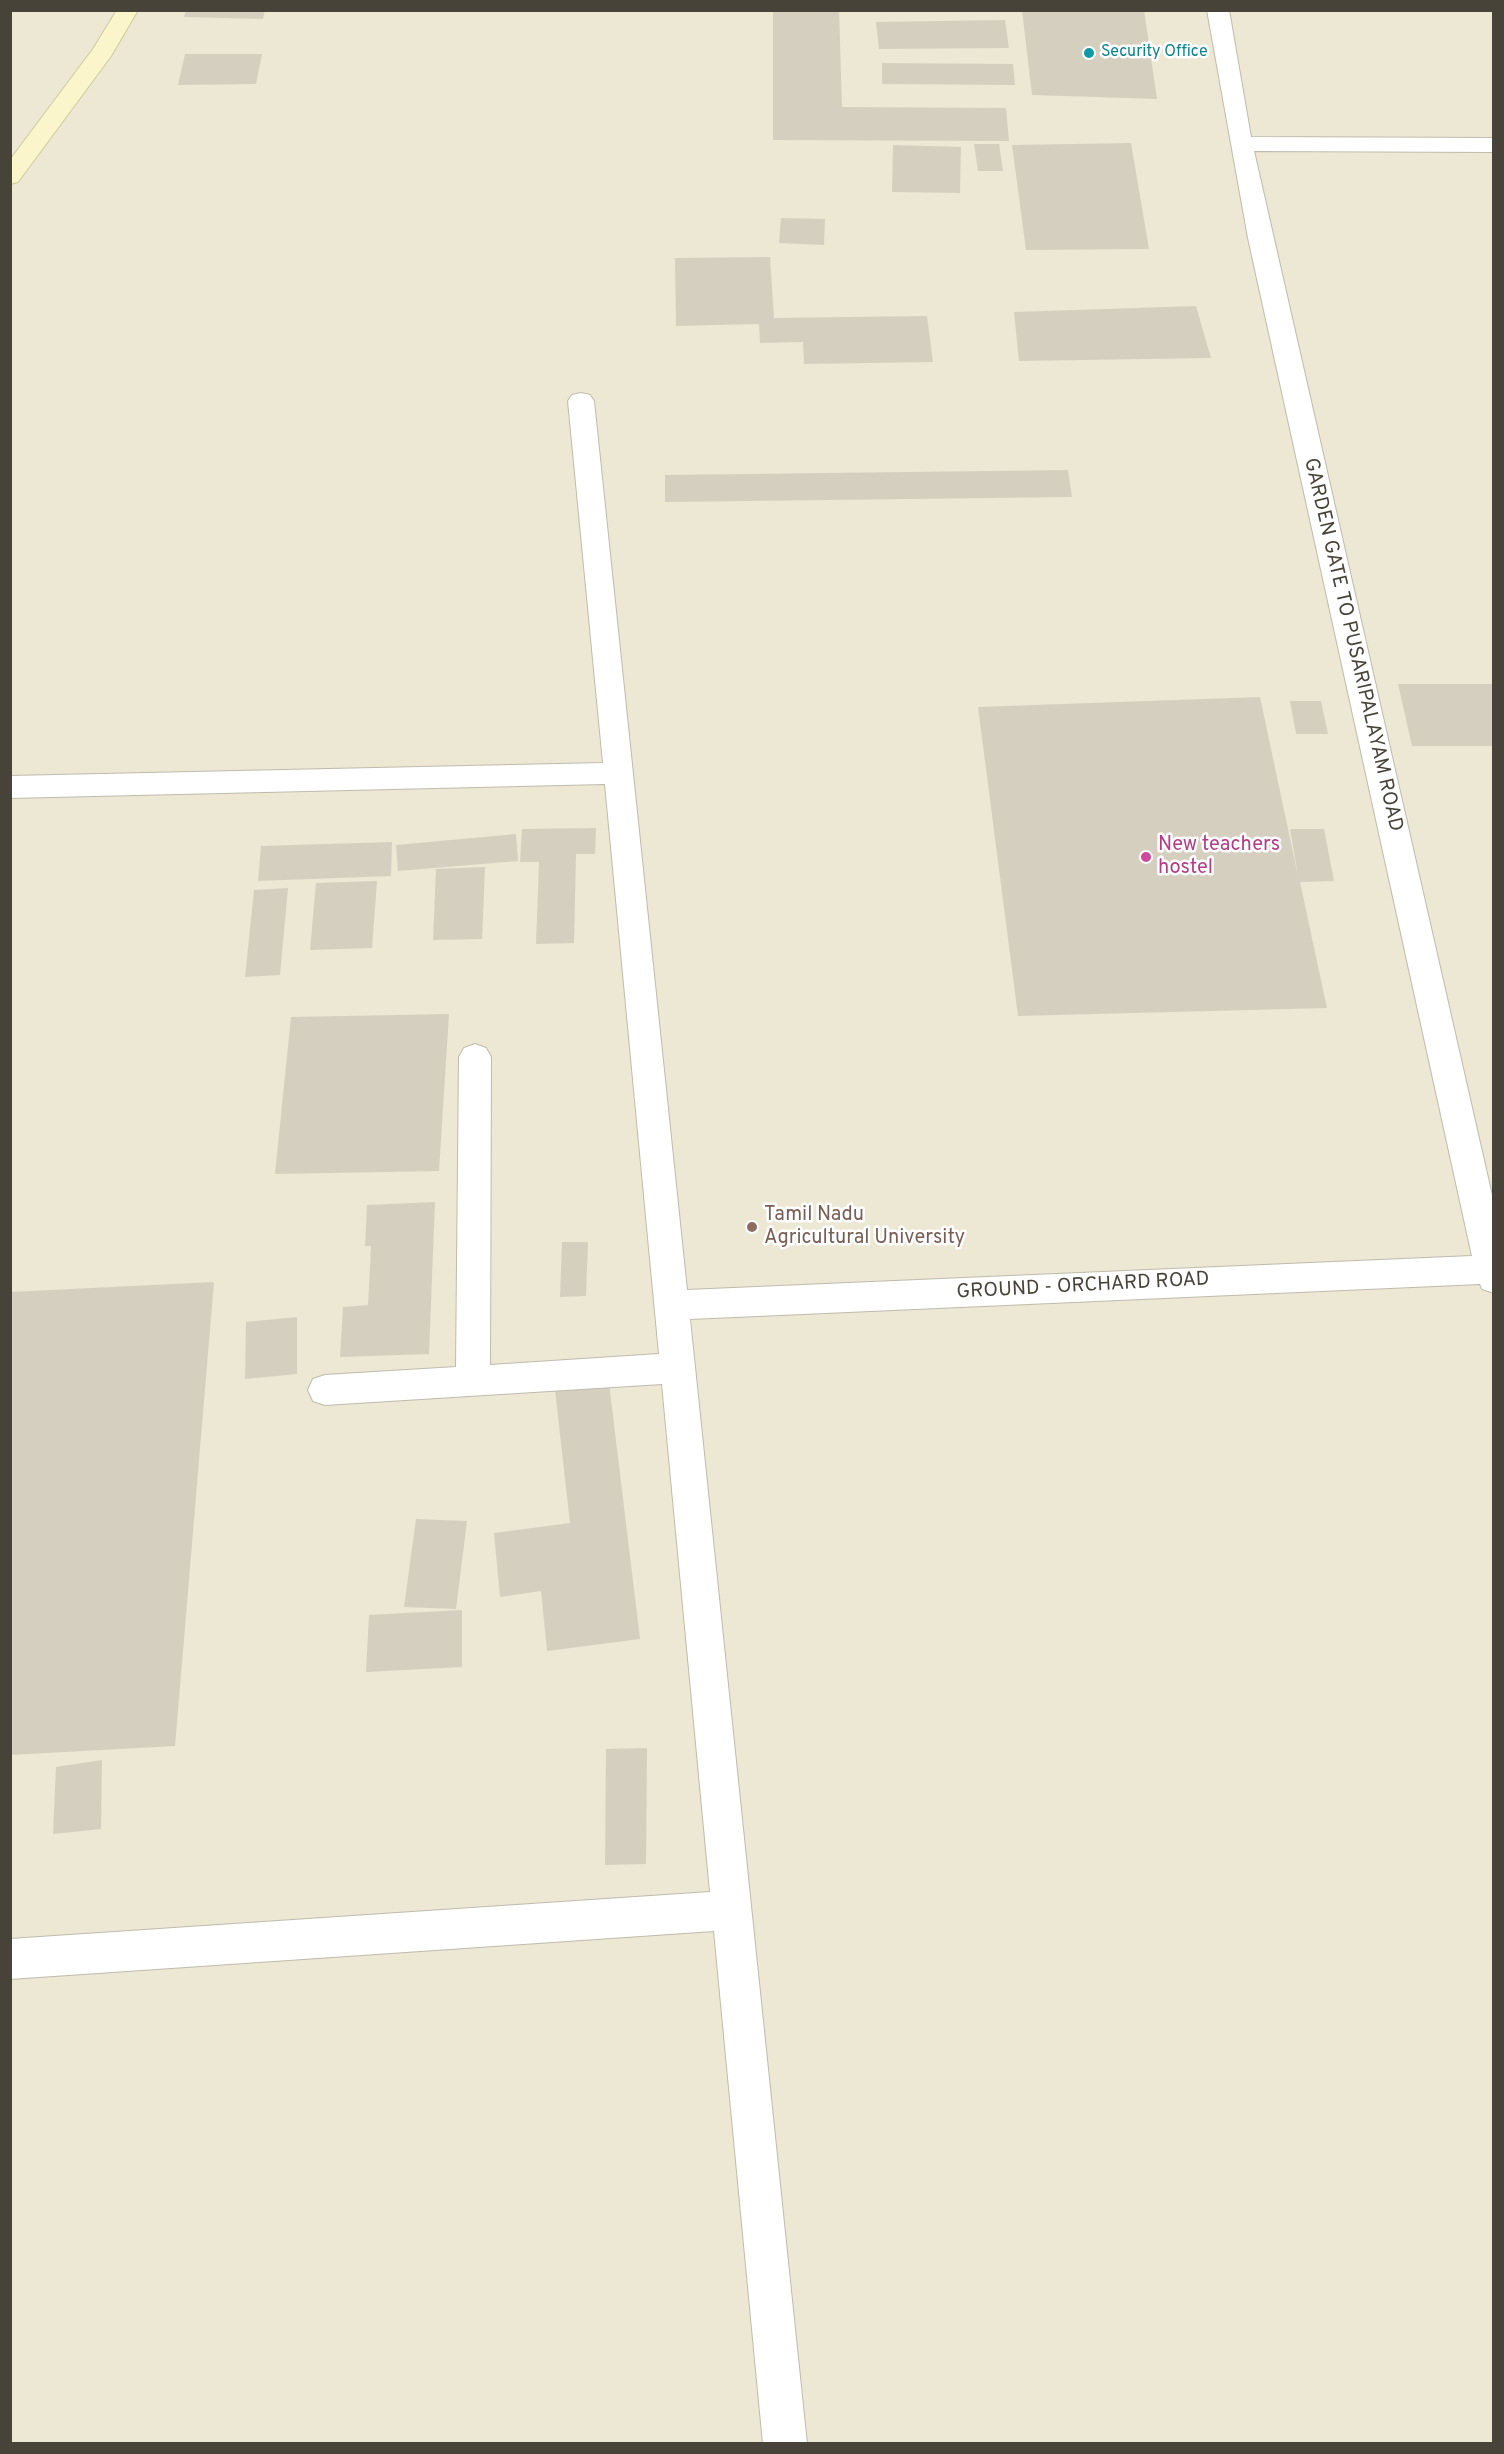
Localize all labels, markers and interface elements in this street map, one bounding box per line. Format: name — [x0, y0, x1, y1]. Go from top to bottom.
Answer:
place label: Security Office — [1101, 43, 1208, 63]
marker: Security Office — [1082, 46, 1096, 60]
street label: GARDEN GATE TO PUSARIPALAYAM ROAD — [1297, 456, 1407, 834]
place label: New teachers hostel — [1158, 834, 1280, 881]
marker: New teachers hostel — [1139, 850, 1153, 864]
place label: Tamil Nadu Agricultural University — [764, 1204, 965, 1251]
marker: Tamil Nadu Agricultural University — [745, 1220, 759, 1234]
street label: GROUND - ORCHARD ROAD — [956, 1268, 1210, 1306]

